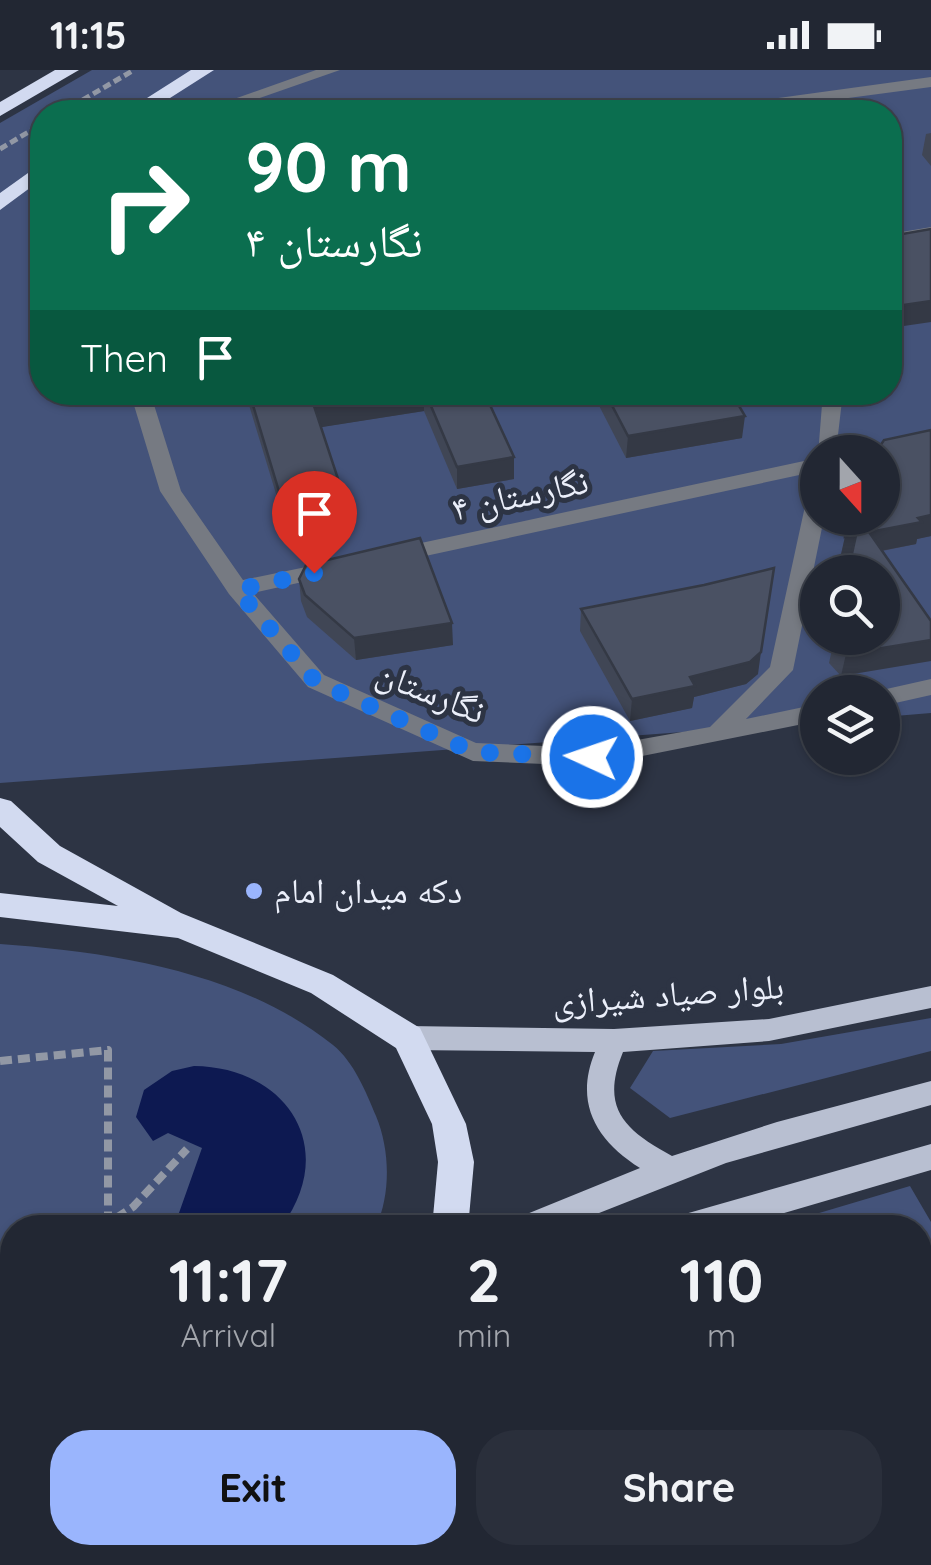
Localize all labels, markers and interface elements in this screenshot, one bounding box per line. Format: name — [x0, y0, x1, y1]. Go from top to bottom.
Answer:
text: 11:15 — [50, 11, 127, 59]
text: 90 m — [245, 122, 412, 210]
icon: right — [80, 140, 210, 270]
text: نگارستان ۴ — [245, 212, 423, 268]
icon: arrive — [188, 330, 243, 385]
text: Then — [80, 334, 168, 382]
north arrow — [800, 435, 900, 535]
map controls — [800, 435, 900, 775]
street label: نگارستان ۴ — [448, 458, 592, 530]
pin — [272, 471, 357, 574]
icon: arrive — [287, 486, 342, 541]
button: search — [800, 555, 900, 655]
street label: نگارستان — [371, 649, 492, 733]
button: layers — [800, 675, 900, 775]
position arrow — [540, 705, 644, 809]
place label: دکه میدان امام — [274, 868, 462, 914]
marker: دکه میدان امام — [243, 880, 265, 902]
street label: بلوار صیاد شیرازی — [551, 963, 785, 1023]
text: 11:17 — [169, 1242, 288, 1317]
text: 2 — [467, 1242, 501, 1317]
text: 110 — [680, 1242, 763, 1317]
text: Arrival — [180, 1315, 276, 1355]
text: min — [457, 1315, 511, 1355]
text: m — [707, 1315, 736, 1355]
button: Exit — [50, 1430, 456, 1545]
button: Share — [476, 1430, 882, 1545]

